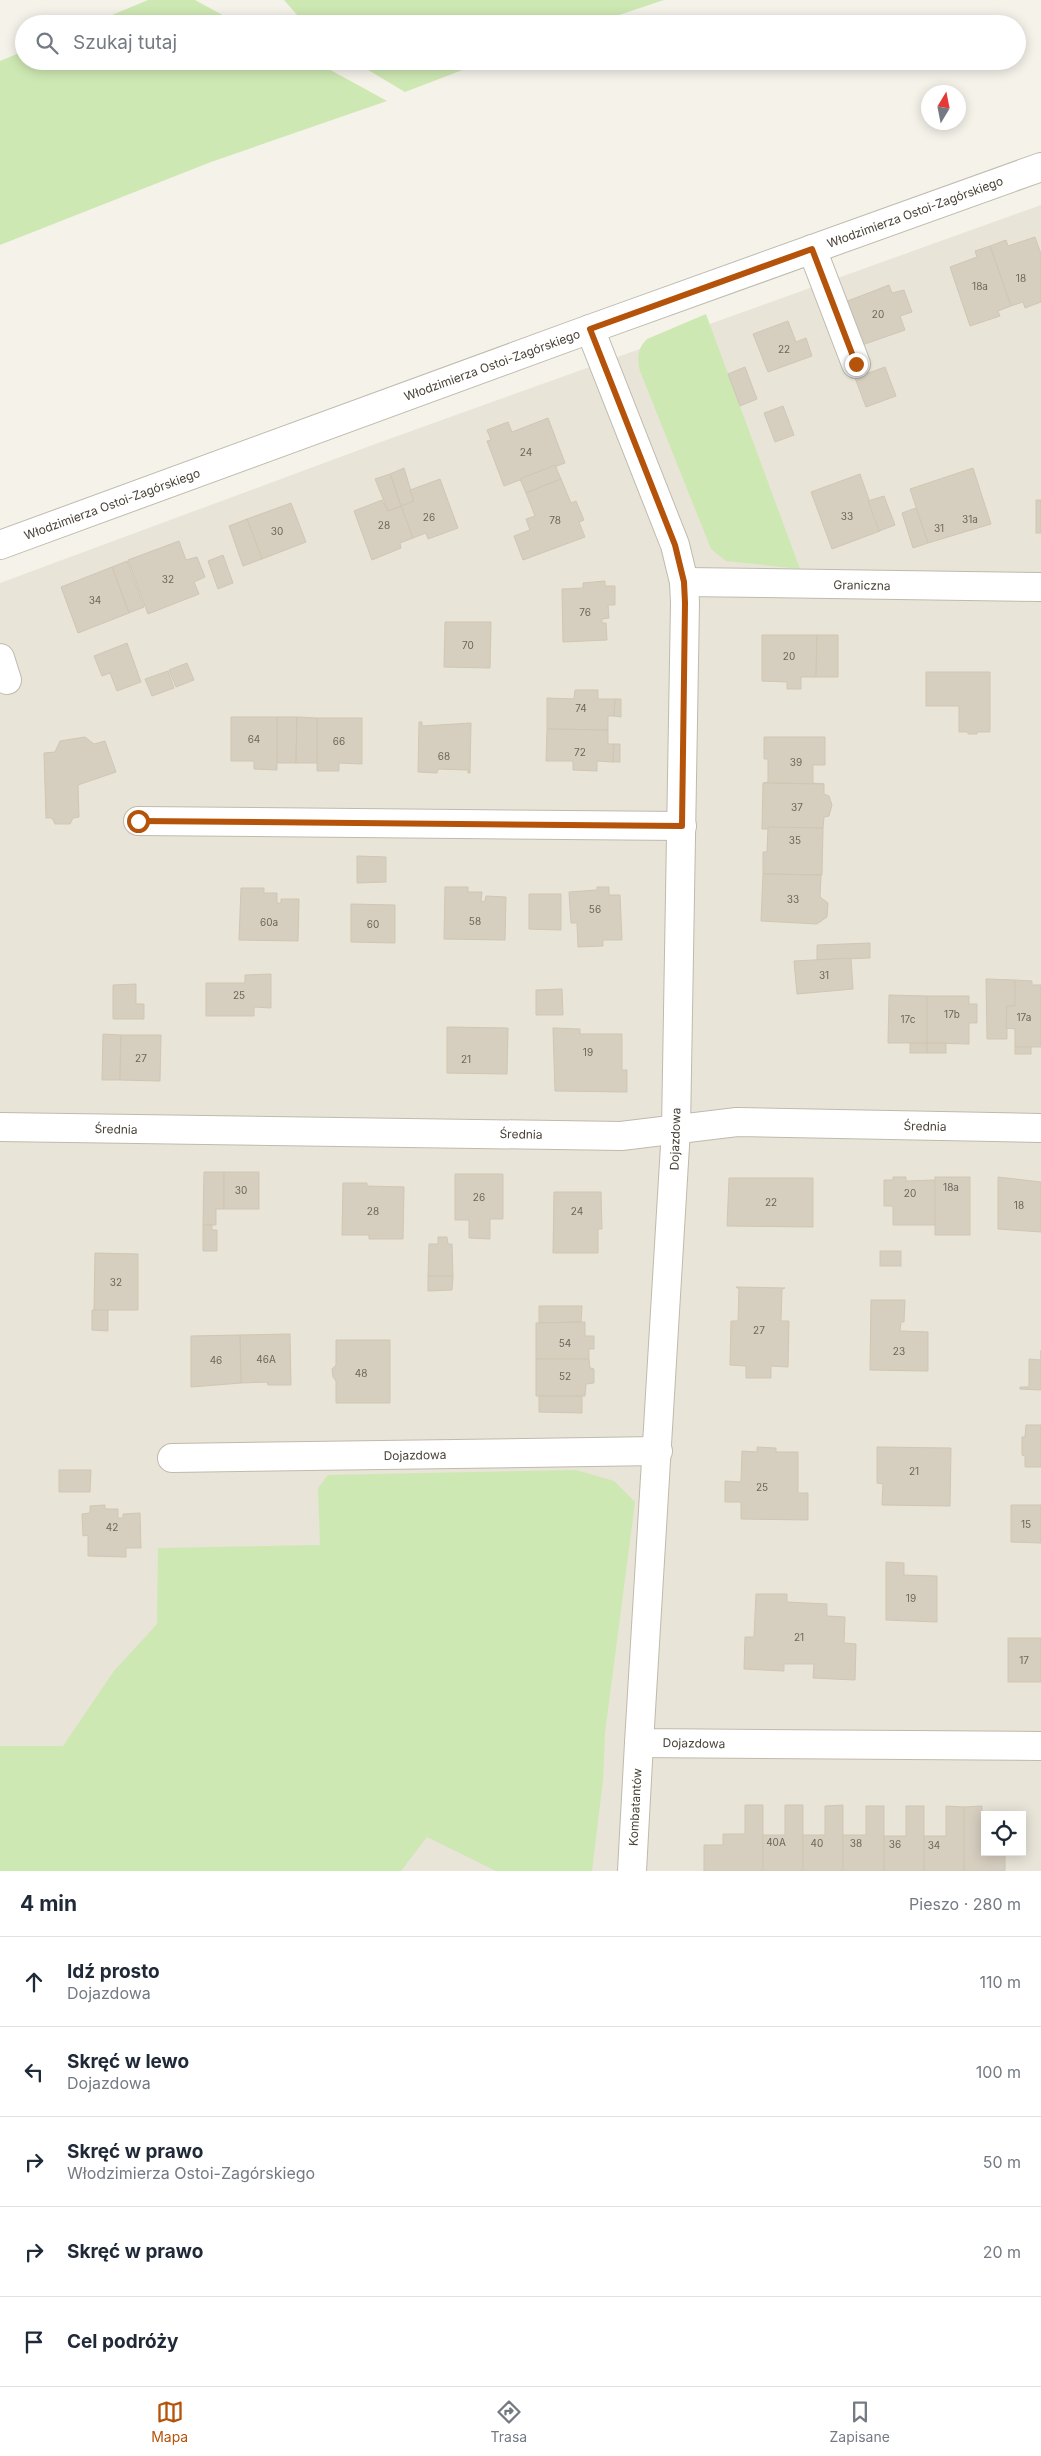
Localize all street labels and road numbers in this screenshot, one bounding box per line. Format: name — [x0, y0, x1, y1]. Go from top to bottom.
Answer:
street label: Włodzimierza Ostoi-Zagórskiego — [825, 173, 1005, 251]
street label: Włodzimierza Ostoi-Zagórskiego — [402, 326, 582, 404]
street label: Włodzimierza Ostoi-Zagórskiego — [22, 465, 202, 543]
street label: Graniczna — [833, 577, 891, 593]
street label: Dojazdowa — [666, 1107, 684, 1171]
street label: Średnia — [903, 1118, 947, 1134]
street label: Średnia — [94, 1121, 138, 1137]
street label: Średnia — [499, 1126, 543, 1142]
street label: Dojazdowa — [383, 1447, 447, 1463]
street label: Dojazdowa — [662, 1735, 726, 1751]
street label: Kombatantów — [625, 1768, 645, 1846]

